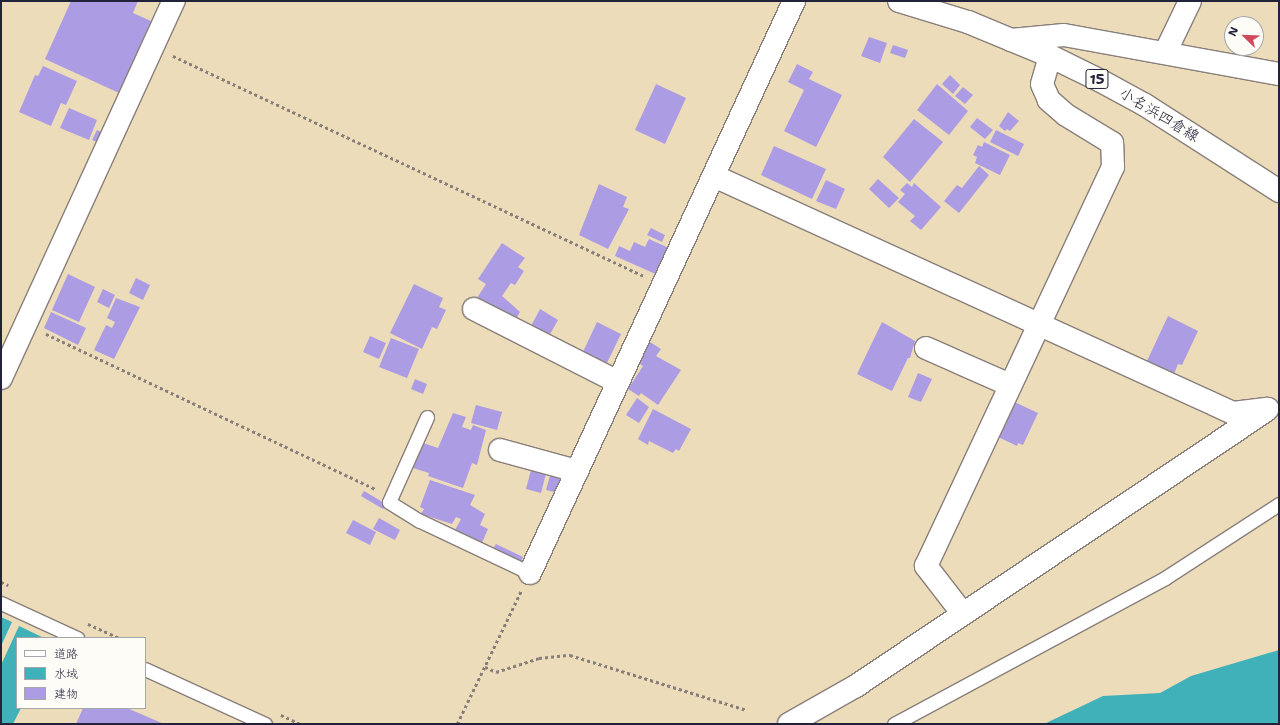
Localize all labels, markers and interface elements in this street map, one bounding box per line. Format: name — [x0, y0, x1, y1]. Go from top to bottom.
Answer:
north arrow — [1224, 16, 1264, 56]
text: N — [1225, 25, 1242, 38]
road number: 15 — [1085, 67, 1109, 91]
street label: 小名浜四倉線 — [1116, 84, 1202, 146]
legend — [16, 637, 146, 709]
text: 道路 — [54, 646, 78, 662]
text: 水域 — [54, 666, 78, 682]
text: 建物 — [54, 686, 78, 702]

